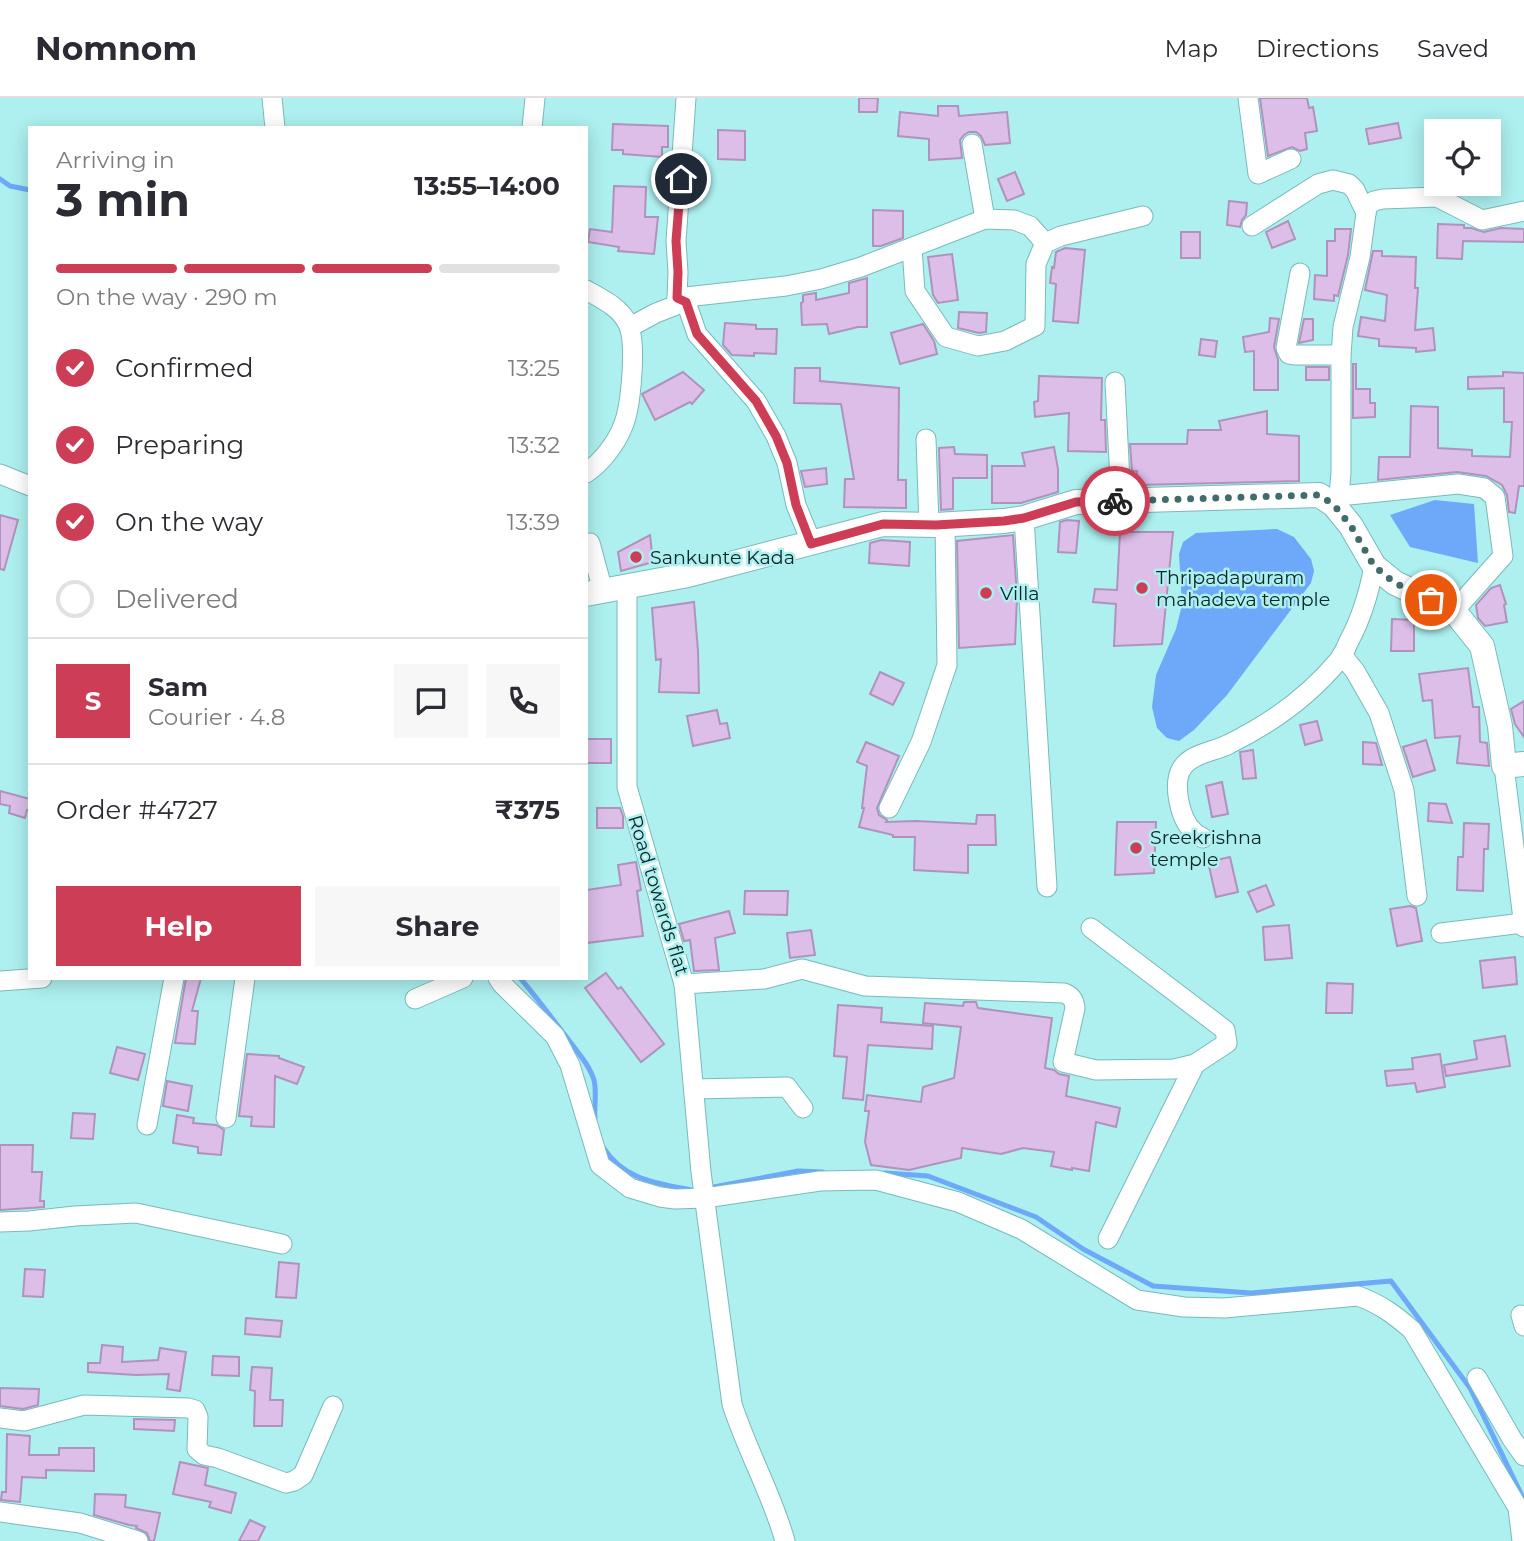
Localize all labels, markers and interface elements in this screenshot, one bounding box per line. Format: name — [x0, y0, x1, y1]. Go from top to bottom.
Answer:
text: Nomnom — [35, 28, 197, 68]
text: Map — [1165, 34, 1218, 63]
text: Directions — [1256, 34, 1379, 63]
text: Saved — [1417, 34, 1489, 63]
map controls — [1424, 119, 1501, 196]
button: locate — [1424, 119, 1501, 196]
text: Arriving in — [56, 146, 175, 174]
pin — [651, 149, 711, 209]
icon: home — [662, 160, 700, 198]
text: 13:55–14:00 — [414, 170, 560, 202]
text: 3 min — [56, 171, 190, 228]
text: On the way · 290 m — [56, 283, 278, 311]
icon: check — [56, 349, 94, 387]
text: Confirmed — [115, 352, 254, 384]
text: 13:25 — [508, 354, 560, 382]
icon: check — [56, 426, 94, 464]
text: Preparing — [115, 429, 244, 461]
text: 13:32 — [508, 431, 560, 459]
courier — [1080, 466, 1150, 536]
icon: bike — [1096, 482, 1134, 520]
icon: check — [56, 503, 94, 541]
text: On the way — [115, 506, 263, 538]
text: 13:39 — [507, 508, 560, 536]
place label: Sankunte Kada — [650, 546, 795, 569]
marker: Sankunte Kada — [628, 549, 644, 565]
place label: Thripadapuram mahadeva temple — [1156, 566, 1330, 611]
pin — [1401, 570, 1461, 630]
marker: Thripadapuram mahadeva temple — [1134, 580, 1150, 596]
icon: bag — [1412, 581, 1450, 619]
place label: Villa — [1000, 582, 1039, 605]
text: Delivered — [115, 583, 239, 615]
marker: Villa — [978, 585, 994, 601]
button: chat — [394, 664, 468, 738]
button: phone — [486, 664, 560, 738]
text: Sam — [148, 671, 208, 703]
text: S — [85, 685, 101, 717]
text: Courier · 4.8 — [148, 703, 285, 731]
text: Order #4727 — [56, 794, 218, 826]
text: ₹375 — [495, 794, 560, 826]
street label: Road towards flat — [623, 812, 694, 978]
place label: Sreekrishna temple — [1150, 826, 1262, 871]
marker: Sreekrishna temple — [1128, 840, 1144, 856]
button: Help — [56, 886, 301, 966]
button: Share — [315, 886, 560, 966]

